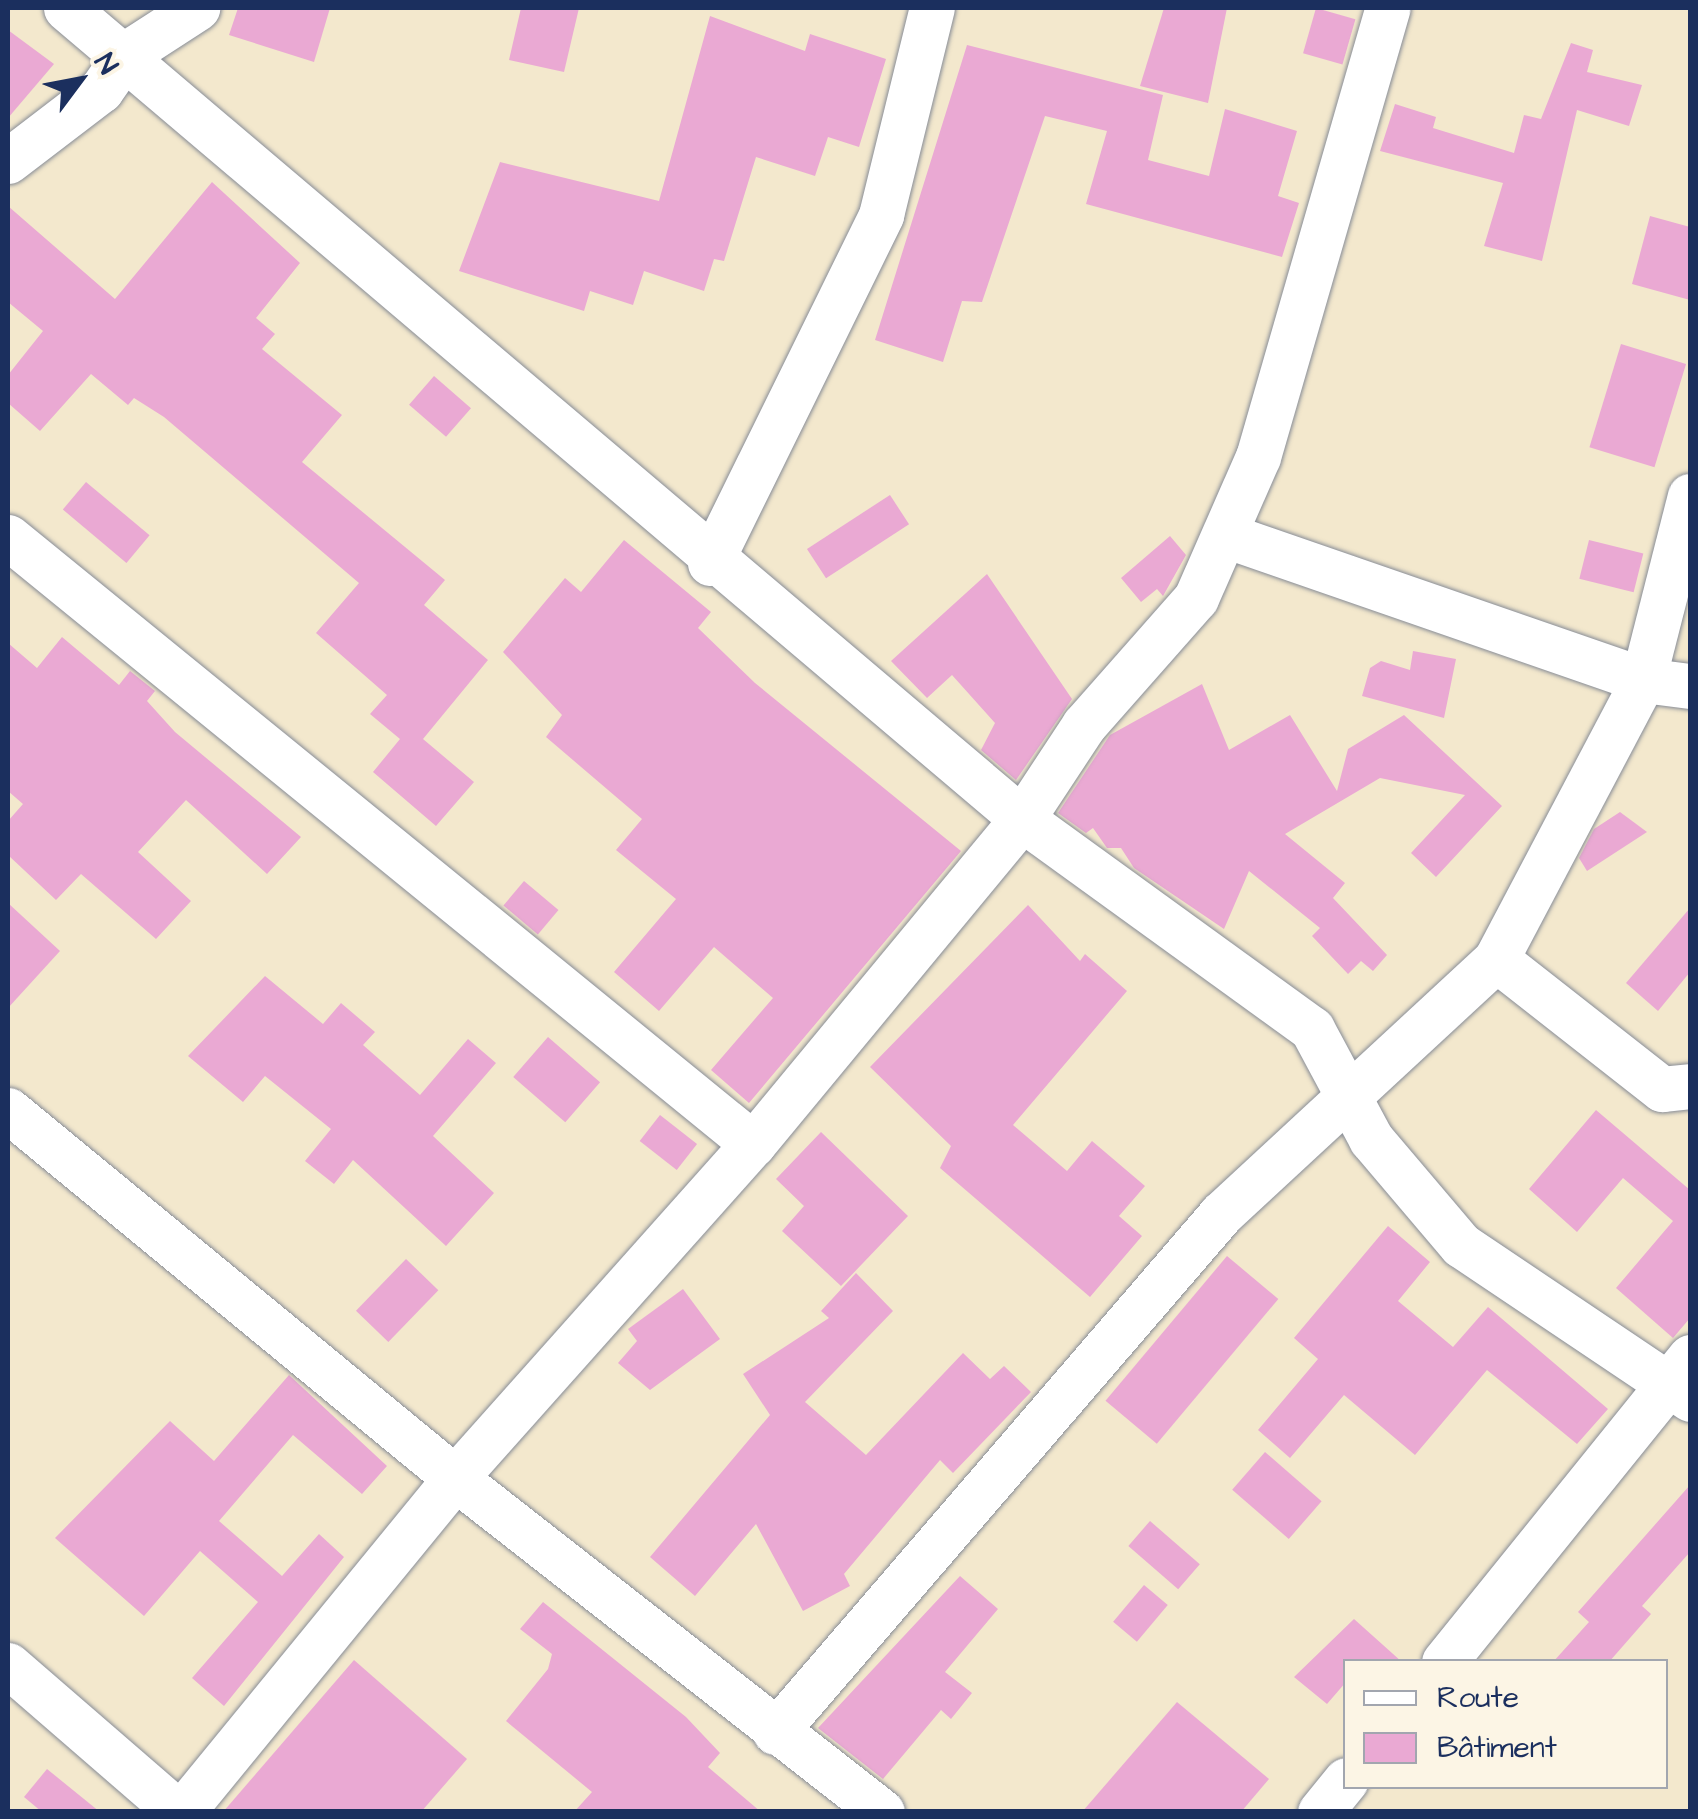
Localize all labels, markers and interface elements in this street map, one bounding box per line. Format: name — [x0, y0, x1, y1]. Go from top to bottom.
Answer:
north arrow — [30, 30, 130, 130]
text: N — [85, 46, 127, 82]
legend — [1343, 1659, 1668, 1789]
text: Route — [1437, 1677, 1519, 1719]
text: Bâtiment — [1437, 1727, 1557, 1769]

